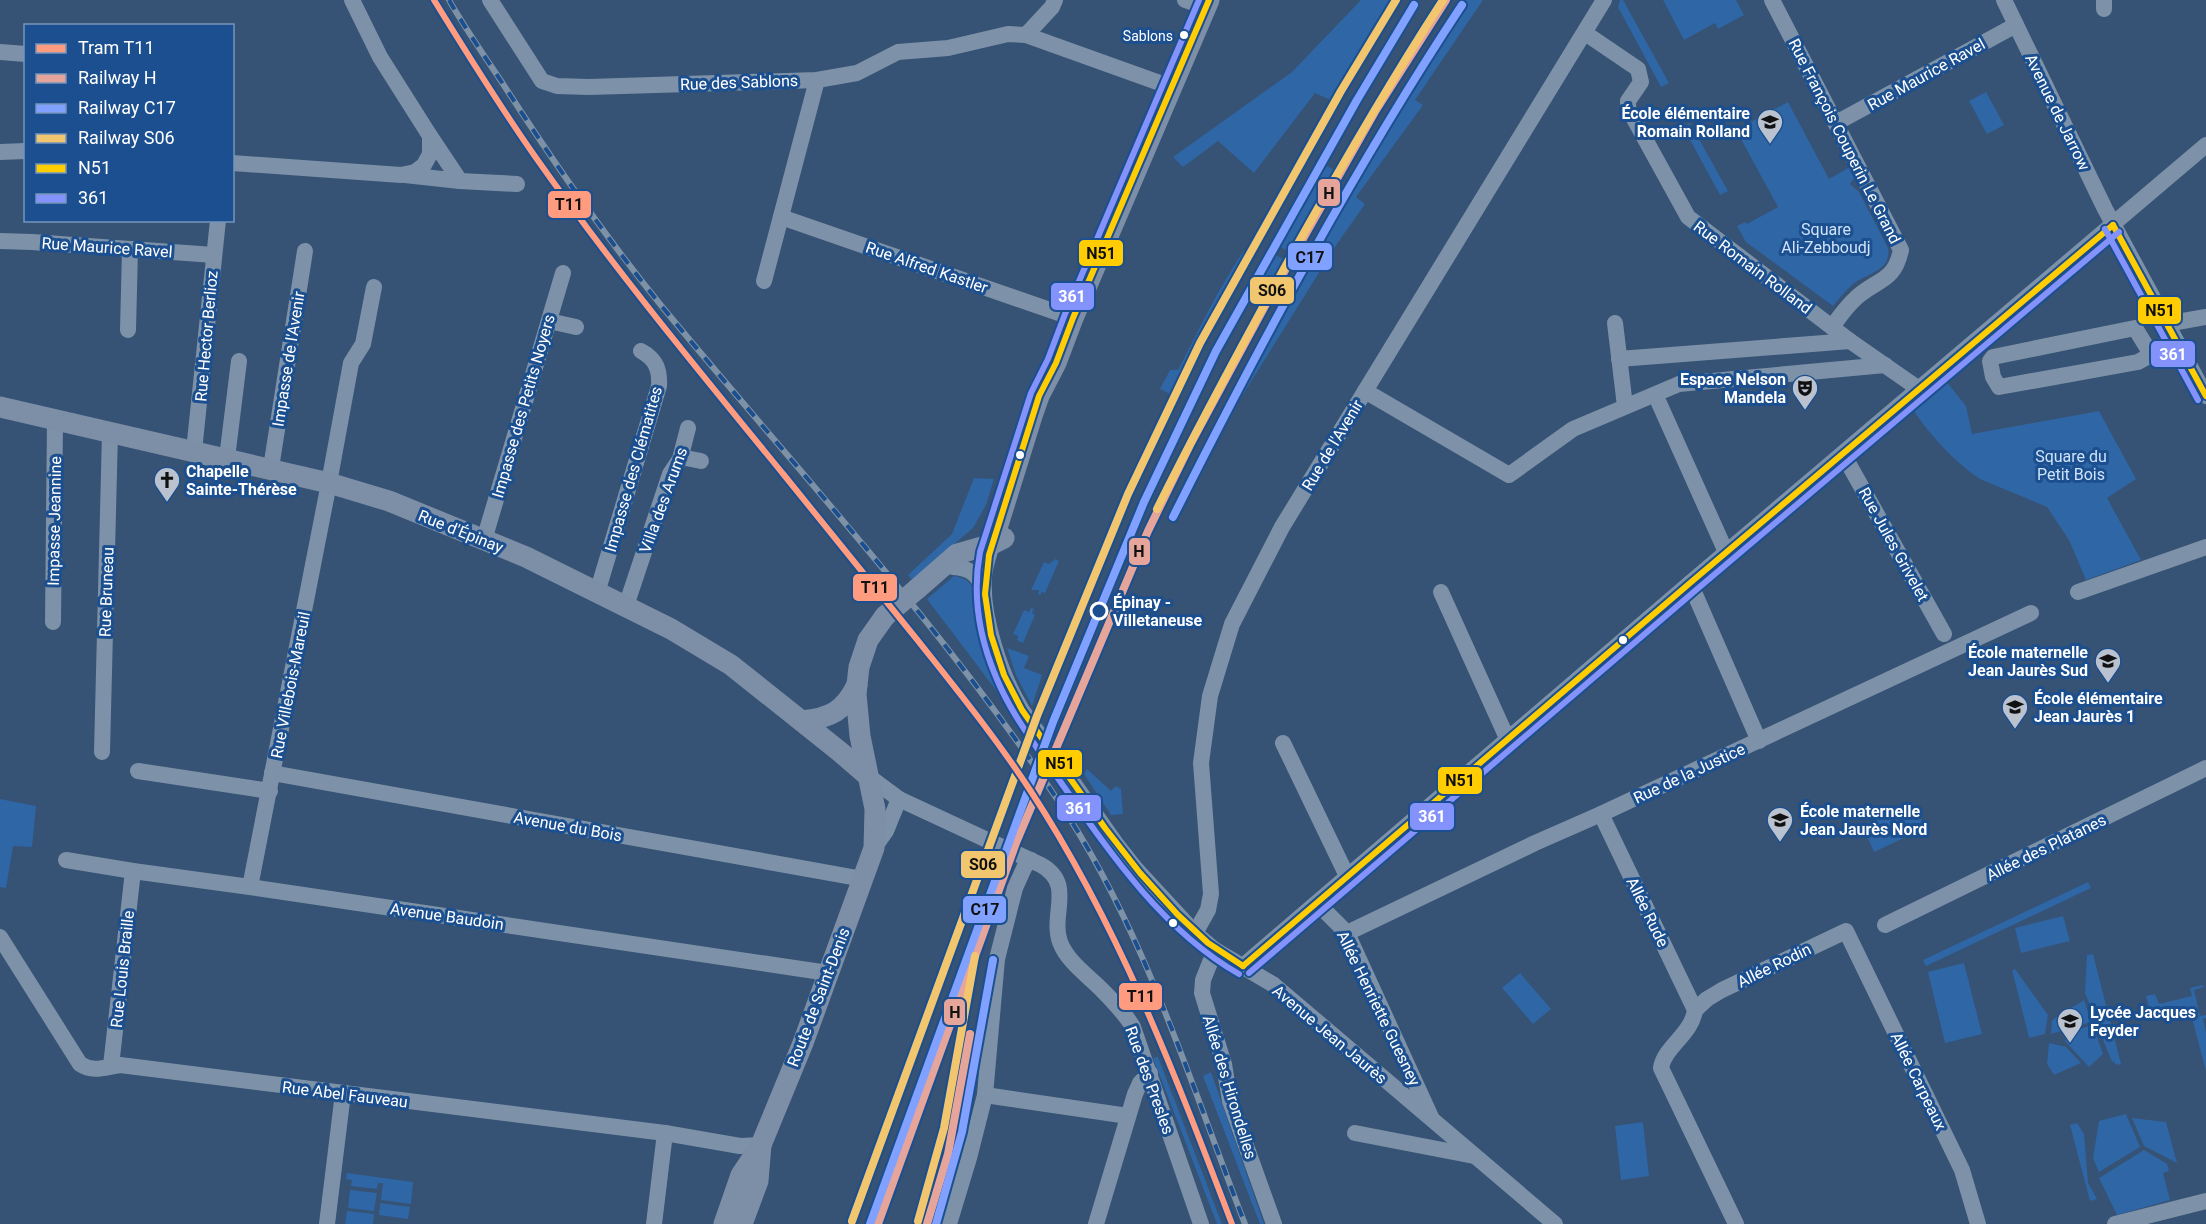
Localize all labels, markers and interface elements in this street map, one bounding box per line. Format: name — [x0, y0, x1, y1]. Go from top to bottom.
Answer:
legend — [24, 24, 234, 222]
place label: Sablons — [1123, 28, 1173, 44]
marker: Sablons — [1178, 29, 1190, 41]
street label: Rue Maurice Ravel — [1864, 34, 1988, 115]
street label: Rue François Couperin Le Grand — [1784, 36, 1905, 247]
text: Tram T11 — [78, 37, 155, 58]
street label: Avenue de Jarrow — [2021, 51, 2094, 174]
text: Railway H — [78, 67, 157, 88]
street label: Rue des Sablons — [680, 71, 798, 94]
text: Railway C17 — [78, 97, 176, 118]
place label: École élémentaire Romain Rolland — [1621, 104, 1750, 141]
school or university icon: École élémentaire Romain Rolland — [1755, 107, 1785, 145]
text: Railway S06 — [78, 127, 175, 148]
text: N51 — [78, 157, 111, 178]
line badge: H — [1317, 178, 1341, 207]
text: H — [1323, 184, 1335, 203]
text: 361 — [78, 187, 108, 208]
line badge: T11 — [547, 190, 592, 219]
text: T11 — [555, 195, 583, 214]
street label: Rue Romain Rolland — [1690, 217, 1815, 318]
park label: Square Ali-Zebboudj — [1781, 220, 1871, 257]
street label: Rue Maurice Ravel — [41, 233, 173, 262]
street label: Rue Alfred Kastler — [863, 238, 991, 297]
line badge: N51 — [1078, 239, 1124, 267]
line badge: C17 — [1287, 242, 1333, 271]
text: N51 — [1086, 244, 1116, 263]
text: C17 — [1296, 248, 1324, 267]
street label: Rue Hector Berlioz — [191, 270, 222, 402]
line badge: S06 — [1249, 276, 1295, 305]
text: S06 — [1258, 281, 1286, 300]
line badge: 361 — [1050, 282, 1095, 311]
text: 361 — [1058, 287, 1086, 306]
street label: Impasse de l'Avenir — [268, 290, 309, 428]
line badge: N51 — [2137, 296, 2182, 325]
text: N51 — [2145, 301, 2175, 320]
street label: Impasse des Petits Noyers — [488, 312, 559, 500]
line badge: 361 — [2150, 340, 2196, 368]
text: 361 — [2159, 345, 2187, 364]
place label: Espace Nelson Mandela — [1680, 370, 1786, 407]
theatre icon: Espace Nelson Mandela — [1790, 373, 1820, 411]
street label: Impasse des Clématites — [601, 384, 666, 554]
street label: Rue de l'Avenir — [1298, 396, 1367, 494]
street label: Villa des Arums — [636, 445, 691, 556]
park label: Square du Petit Bois — [2035, 447, 2107, 484]
unlabelled marker — [1014, 449, 1026, 461]
street label: Impasse Jeannine — [44, 456, 65, 586]
place label: Chapelle Sainte-Thérèse — [186, 462, 297, 499]
church icon: Chapelle Sainte-Thérèse — [152, 465, 182, 503]
street label: Rue Jules Grivelet — [1854, 484, 1933, 605]
street label: Rue d'Épinay — [416, 506, 506, 557]
line badge: H — [1128, 537, 1151, 566]
text: H — [1133, 542, 1145, 561]
street label: Rue Bruneau — [95, 547, 118, 637]
line badge: T11 — [852, 573, 898, 602]
text: T11 — [861, 578, 889, 597]
place label: Épinay - Villetaneuse — [1113, 593, 1203, 630]
marker: Épinay - Villetaneuse — [1090, 602, 1108, 620]
street label: Rue Villebois-Mareuil — [267, 610, 314, 760]
unlabelled marker — [1617, 634, 1629, 646]
place label: École maternelle Jean Jaurès Sud — [1968, 643, 2088, 680]
school or university icon: École maternelle Jean Jaurès Sud — [2093, 646, 2123, 684]
place label: École élémentaire Jean Jaurès 1 — [2034, 689, 2163, 726]
school or university icon: École élémentaire Jean Jaurès 1 — [2000, 692, 2030, 730]
street label: Rue de la Justice — [1630, 739, 1748, 808]
line badge: N51 — [1037, 749, 1083, 778]
text: N51 — [1045, 754, 1075, 773]
line badge: N51 — [1437, 766, 1483, 795]
text: N51 — [1445, 771, 1475, 790]
line badge: 361 — [1056, 794, 1102, 822]
text: 361 — [1065, 799, 1093, 818]
line badge: 361 — [1409, 802, 1455, 831]
place label: École maternelle Jean Jaurès Nord — [1800, 802, 1927, 839]
school or university icon: École maternelle Jean Jaurès Nord — [1765, 805, 1795, 843]
text: 361 — [1418, 807, 1446, 826]
street label: Avenue du Bois — [512, 808, 623, 845]
street label: Allée des Platanes — [1983, 810, 2109, 885]
line badge: S06 — [960, 850, 1006, 879]
text: S06 — [969, 855, 997, 874]
street label: Allée Rude — [1622, 874, 1673, 950]
line badge: C17 — [962, 895, 1007, 924]
street label: Avenue Baudoin — [389, 899, 505, 934]
text: C17 — [971, 900, 999, 919]
street label: Rue Louis Braille — [107, 910, 138, 1029]
unlabelled marker — [1167, 917, 1179, 929]
street label: Route de Saint-Denis — [783, 925, 854, 1069]
street label: Allée Henriette Guesney — [1333, 928, 1425, 1089]
street label: Allée Rodin — [1734, 939, 1814, 991]
street label: Avenue Jean Jaurès — [1269, 981, 1391, 1088]
line badge: T11 — [1118, 982, 1163, 1011]
text: T11 — [1127, 987, 1155, 1006]
line badge: H — [943, 998, 966, 1026]
text: H — [949, 1003, 961, 1022]
place label: Lycée Jacques Feyder — [2090, 1003, 2196, 1040]
school or university icon: Lycée Jacques Feyder — [2055, 1006, 2085, 1044]
street label: Allée des Hirondelles — [1199, 1013, 1260, 1161]
street label: Rue des Presles — [1121, 1024, 1178, 1137]
street label: Allée Carpeaux — [1887, 1029, 1950, 1133]
street label: Rue Abel Fauveau — [281, 1077, 409, 1112]

